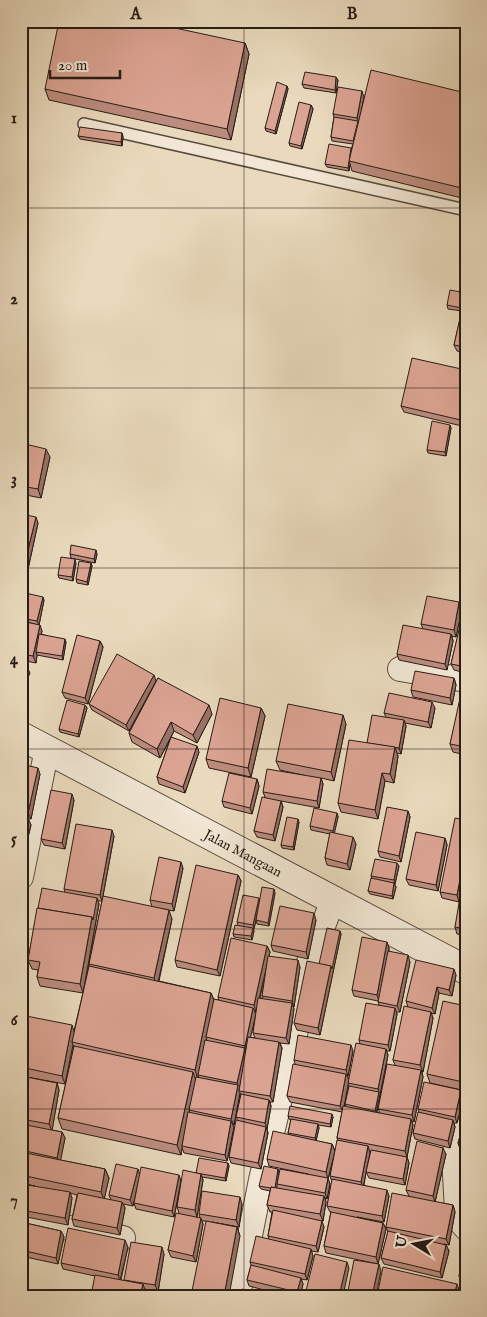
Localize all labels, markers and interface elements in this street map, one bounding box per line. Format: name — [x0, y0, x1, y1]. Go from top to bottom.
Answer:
text: A — [130, 5, 143, 25]
text: B — [347, 5, 358, 25]
scale bar — [50, 48, 120, 80]
text: 20 m — [58, 56, 88, 75]
text: 1 — [11, 109, 17, 129]
text: 2 — [10, 290, 18, 310]
text: 3 — [11, 470, 17, 490]
text: 4 — [10, 650, 19, 670]
street label: Jalan Mangaan — [199, 825, 285, 882]
text: 5 — [11, 830, 17, 850]
text: 6 — [11, 1011, 19, 1031]
text: 7 — [10, 1191, 18, 1211]
north arrow — [390, 1220, 440, 1270]
text: U — [392, 1233, 412, 1250]

